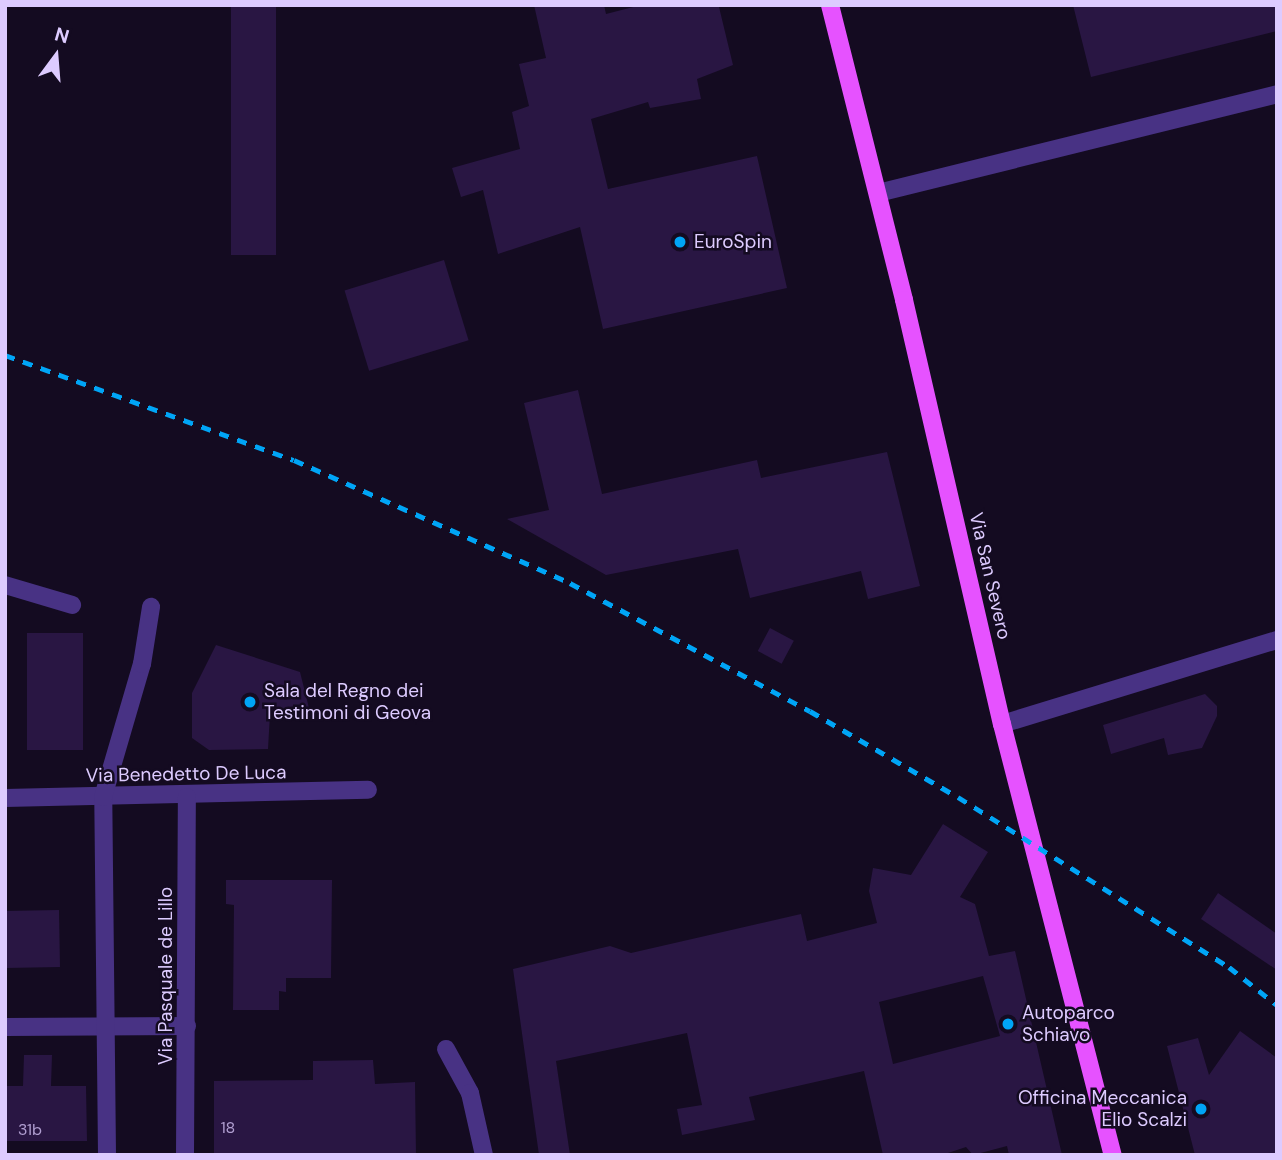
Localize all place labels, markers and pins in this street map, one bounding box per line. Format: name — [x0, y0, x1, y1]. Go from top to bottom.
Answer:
place label: EuroSpin — [694, 231, 772, 253]
marker: EuroSpin — [672, 234, 688, 250]
place label: Sala del Regno dei Testimoni di Geova — [264, 680, 431, 724]
marker: Sala del Regno dei Testimoni di Geova — [242, 694, 258, 710]
place label: Autoparco Schiavo — [1022, 1002, 1115, 1046]
marker: Autoparco Schiavo — [1000, 1016, 1016, 1032]
place label: Officina Meccanica Elio Scalzi — [1018, 1087, 1187, 1131]
marker: Officina Meccanica Elio Scalzi — [1193, 1101, 1209, 1117]

